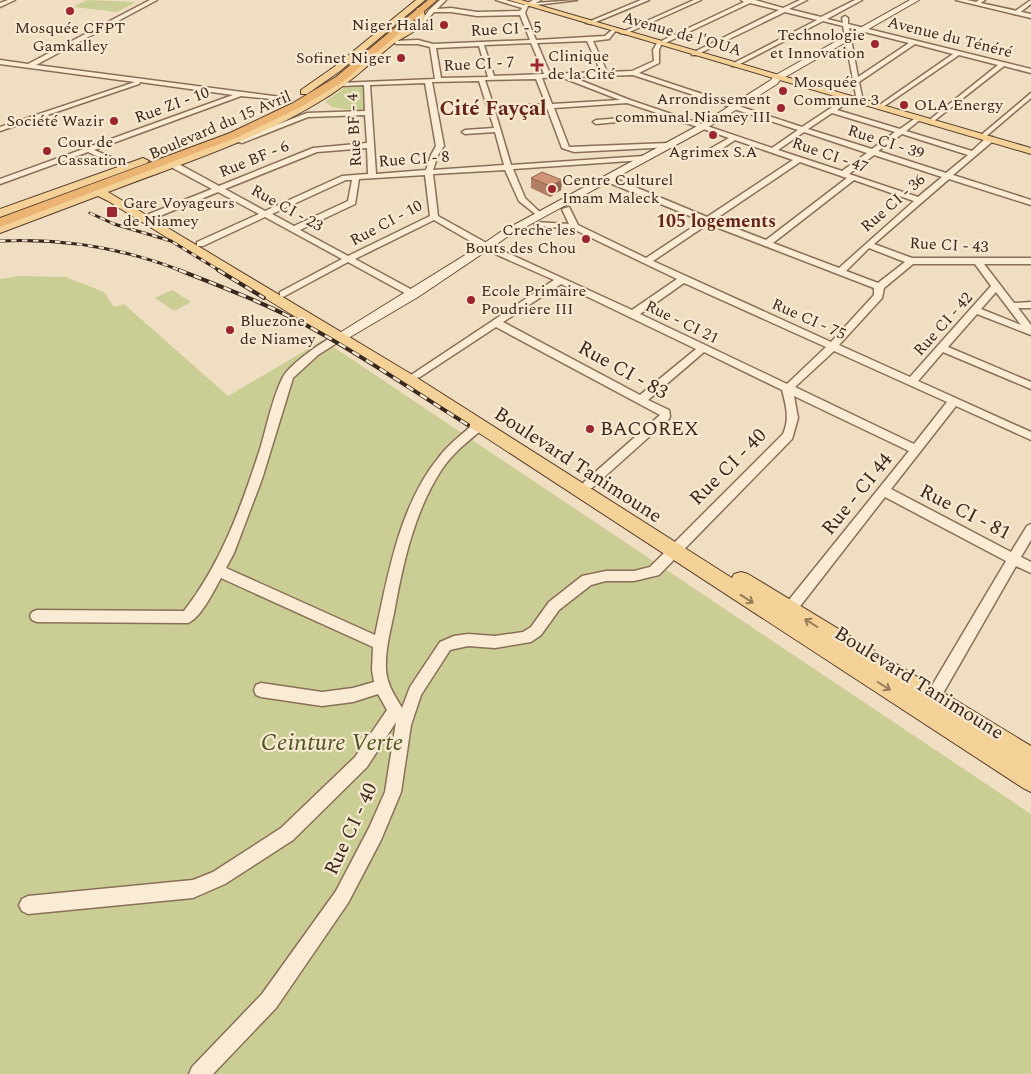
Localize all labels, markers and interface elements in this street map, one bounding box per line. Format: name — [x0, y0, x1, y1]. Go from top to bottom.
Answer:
marker: Mosquée CFPT Gamkalley — [64, 5, 76, 17]
street label: Avenue de l'OUA — [619, 5, 745, 63]
street label: Avenue du Ténéré — [885, 10, 1015, 64]
place label: Niger Halal — [352, 13, 434, 37]
street label: Rue CI - 5 — [470, 15, 542, 43]
place label: Mosquée CFPT Gamkalley — [15, 16, 126, 58]
marker: Niger Halal — [438, 19, 450, 31]
place label: Technologie et Innovation — [770, 23, 865, 65]
marker: Technologie et Innovation — [869, 38, 881, 50]
place label: Clinique de la Cité — [548, 44, 616, 86]
place label: Sofinet Niger — [296, 46, 391, 70]
street label: Rue CI - 7 — [443, 50, 515, 78]
marker: Sofinet Niger — [395, 52, 407, 64]
marker: Clinique de la Cité — [530, 58, 544, 72]
place label: Mosquée Commune 3 — [793, 70, 879, 112]
street label: Rue ZI - 10 — [131, 80, 213, 130]
street label: Boulevard du 15 Avril — [145, 84, 295, 166]
marker: Mosquée Commune 3 — [777, 85, 789, 97]
place label: Arrondissement communal Niamey III — [615, 87, 771, 129]
street label: Rue BF - 4 — [340, 93, 368, 167]
district label: Cité Fayçal — [439, 93, 547, 125]
place label: OLA Energy — [914, 93, 1004, 117]
marker: OLA Energy — [898, 99, 910, 111]
marker: Arrondissement communal Niamey III — [775, 102, 787, 114]
place label: Société Wazir — [7, 109, 104, 133]
marker: Société Wazir — [108, 115, 120, 127]
street label: Rue CI - 39 — [845, 118, 927, 166]
marker: Agrimex S.A — [707, 129, 719, 141]
place label: Cour de Cassation — [57, 130, 127, 172]
street label: Rue CI - 47 — [789, 131, 871, 179]
street label: Rue BF - 6 — [215, 134, 293, 184]
place label: Agrimex S.A — [668, 140, 758, 164]
marker: Cour de Cassation — [41, 145, 53, 157]
street label: Rue CI - 8 — [378, 145, 450, 173]
place label: Centre Culturel Imam Maleck — [562, 168, 673, 210]
street label: Rue CI - 36 — [855, 168, 931, 238]
street label: Rue CI - 23 — [247, 178, 327, 238]
marker: Centre Culturel Imam Maleck — [546, 183, 558, 195]
place label: Gare Voyageurs de Niamey — [123, 191, 235, 233]
street label: Rue CI - 10 — [345, 194, 427, 252]
marker: Gare Voyageurs de Niamey — [105, 205, 119, 219]
district label: 105 logements — [656, 208, 776, 235]
place label: Creche les Bouts des Chou — [465, 218, 576, 260]
street label: Rue CI - 43 — [909, 231, 989, 259]
marker: Creche les Bouts des Chou — [580, 233, 592, 245]
place label: Ecole Primaire Poudriere III — [481, 279, 586, 321]
street label: Rue CI - 42 — [908, 287, 978, 361]
street label: Rue CI - 75 — [768, 292, 850, 346]
marker: Ecole Primaire Poudriere III — [465, 294, 477, 306]
street label: Rue - CI 21 — [641, 294, 723, 350]
place label: Bluezone de Niamey — [240, 309, 317, 351]
marker: Bluezone de Niamey — [224, 324, 236, 336]
street label: Rue CI - 83 — [572, 333, 674, 407]
street label: Boulevard Tanimoune — [488, 399, 668, 531]
place label: BACOREX — [600, 414, 699, 444]
street label: Rue CI - 40 — [682, 421, 774, 513]
marker: BACOREX — [584, 423, 596, 435]
street label: Rue - CI 44 — [814, 446, 900, 542]
street label: Rue CI - 81 — [914, 476, 1016, 548]
one-way arrow — [739, 594, 753, 604]
one-way arrow — [804, 618, 818, 628]
street label: Boulevard Tanimoune — [828, 619, 1010, 747]
one-way arrow — [876, 682, 890, 692]
park label: Ceinture Verte — [261, 725, 403, 761]
street label: Rue CI - 40 — [316, 778, 386, 880]

